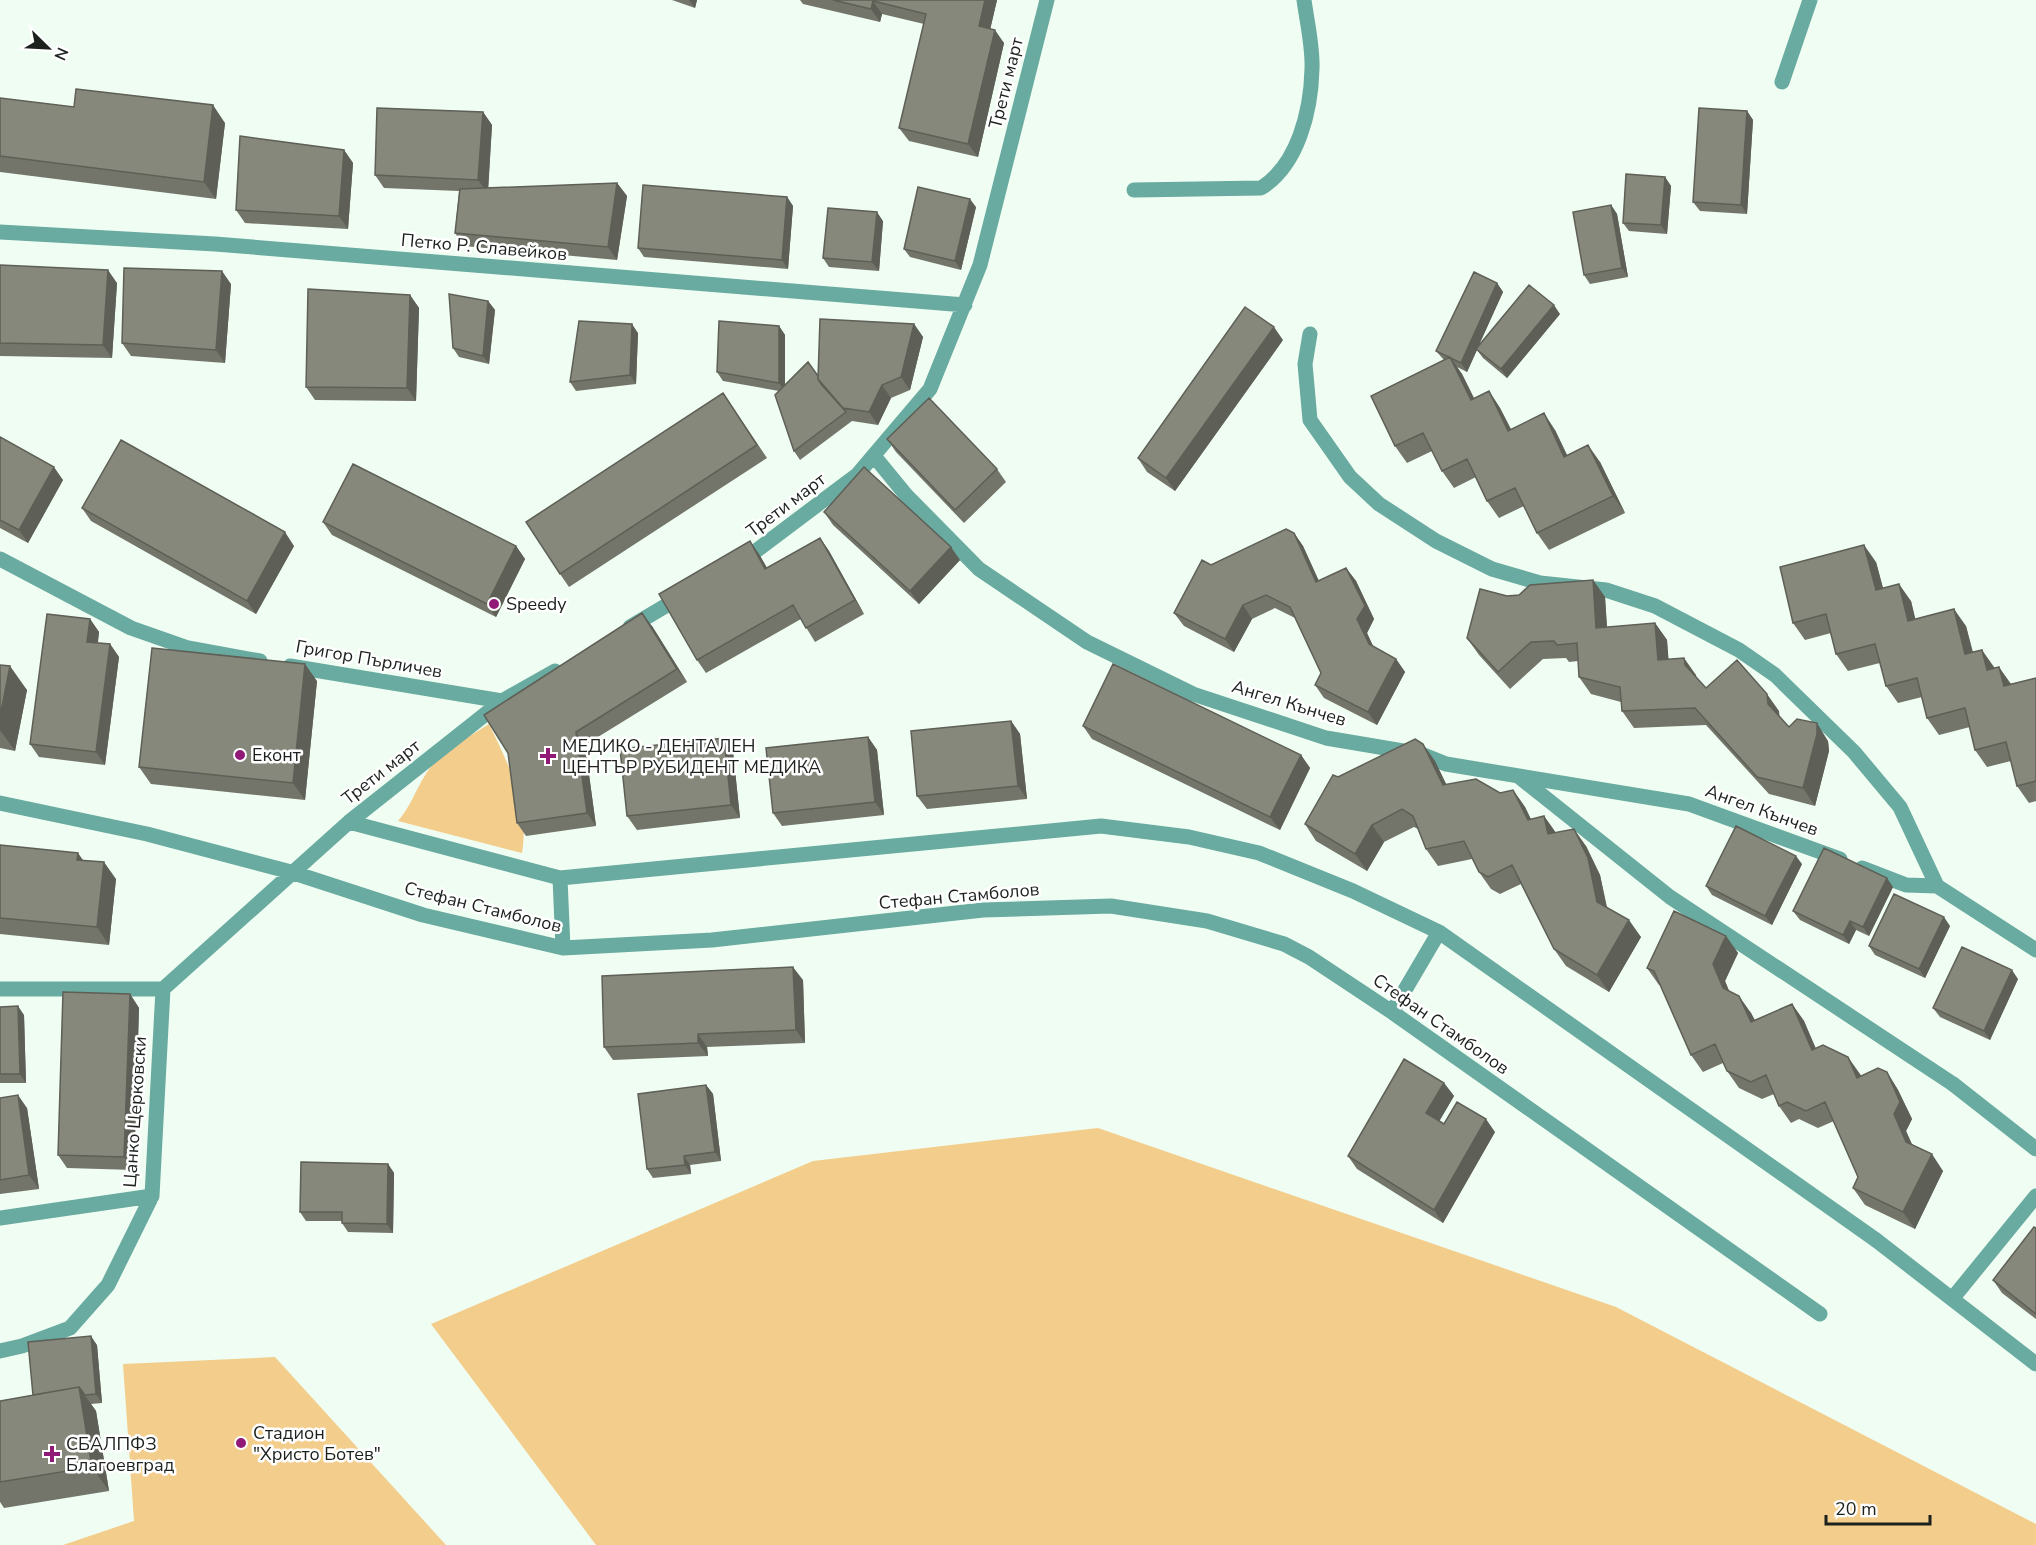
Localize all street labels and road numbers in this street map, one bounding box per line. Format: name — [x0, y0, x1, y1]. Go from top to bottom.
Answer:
street label: Трети март — [983, 35, 1029, 131]
street label: Петко Р. Славейков — [400, 228, 568, 266]
street label: Трети март — [742, 467, 830, 543]
street label: Григор Пърличев — [294, 634, 444, 684]
street label: Ангел Кънчев — [1229, 674, 1349, 732]
street label: Трети март — [337, 734, 425, 810]
street label: Ангел Кънчев — [1702, 778, 1822, 842]
street label: Стефан Стамболов — [402, 876, 564, 938]
street label: Стефан Стамболов — [878, 877, 1041, 915]
street label: Стефан Стамболов — [1368, 968, 1514, 1080]
street label: Цанко Церковски — [118, 1036, 152, 1188]

